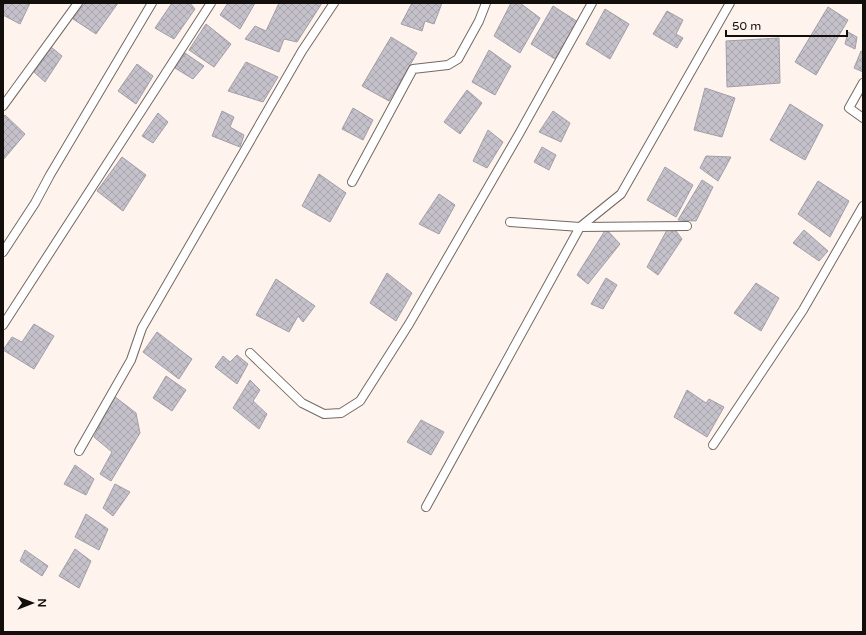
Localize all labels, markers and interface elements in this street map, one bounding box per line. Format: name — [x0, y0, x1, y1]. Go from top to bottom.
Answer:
scale bar — [726, 12, 847, 38]
text: 50 m — [732, 19, 761, 33]
north arrow — [12, 583, 52, 623]
text: N — [35, 599, 48, 607]

